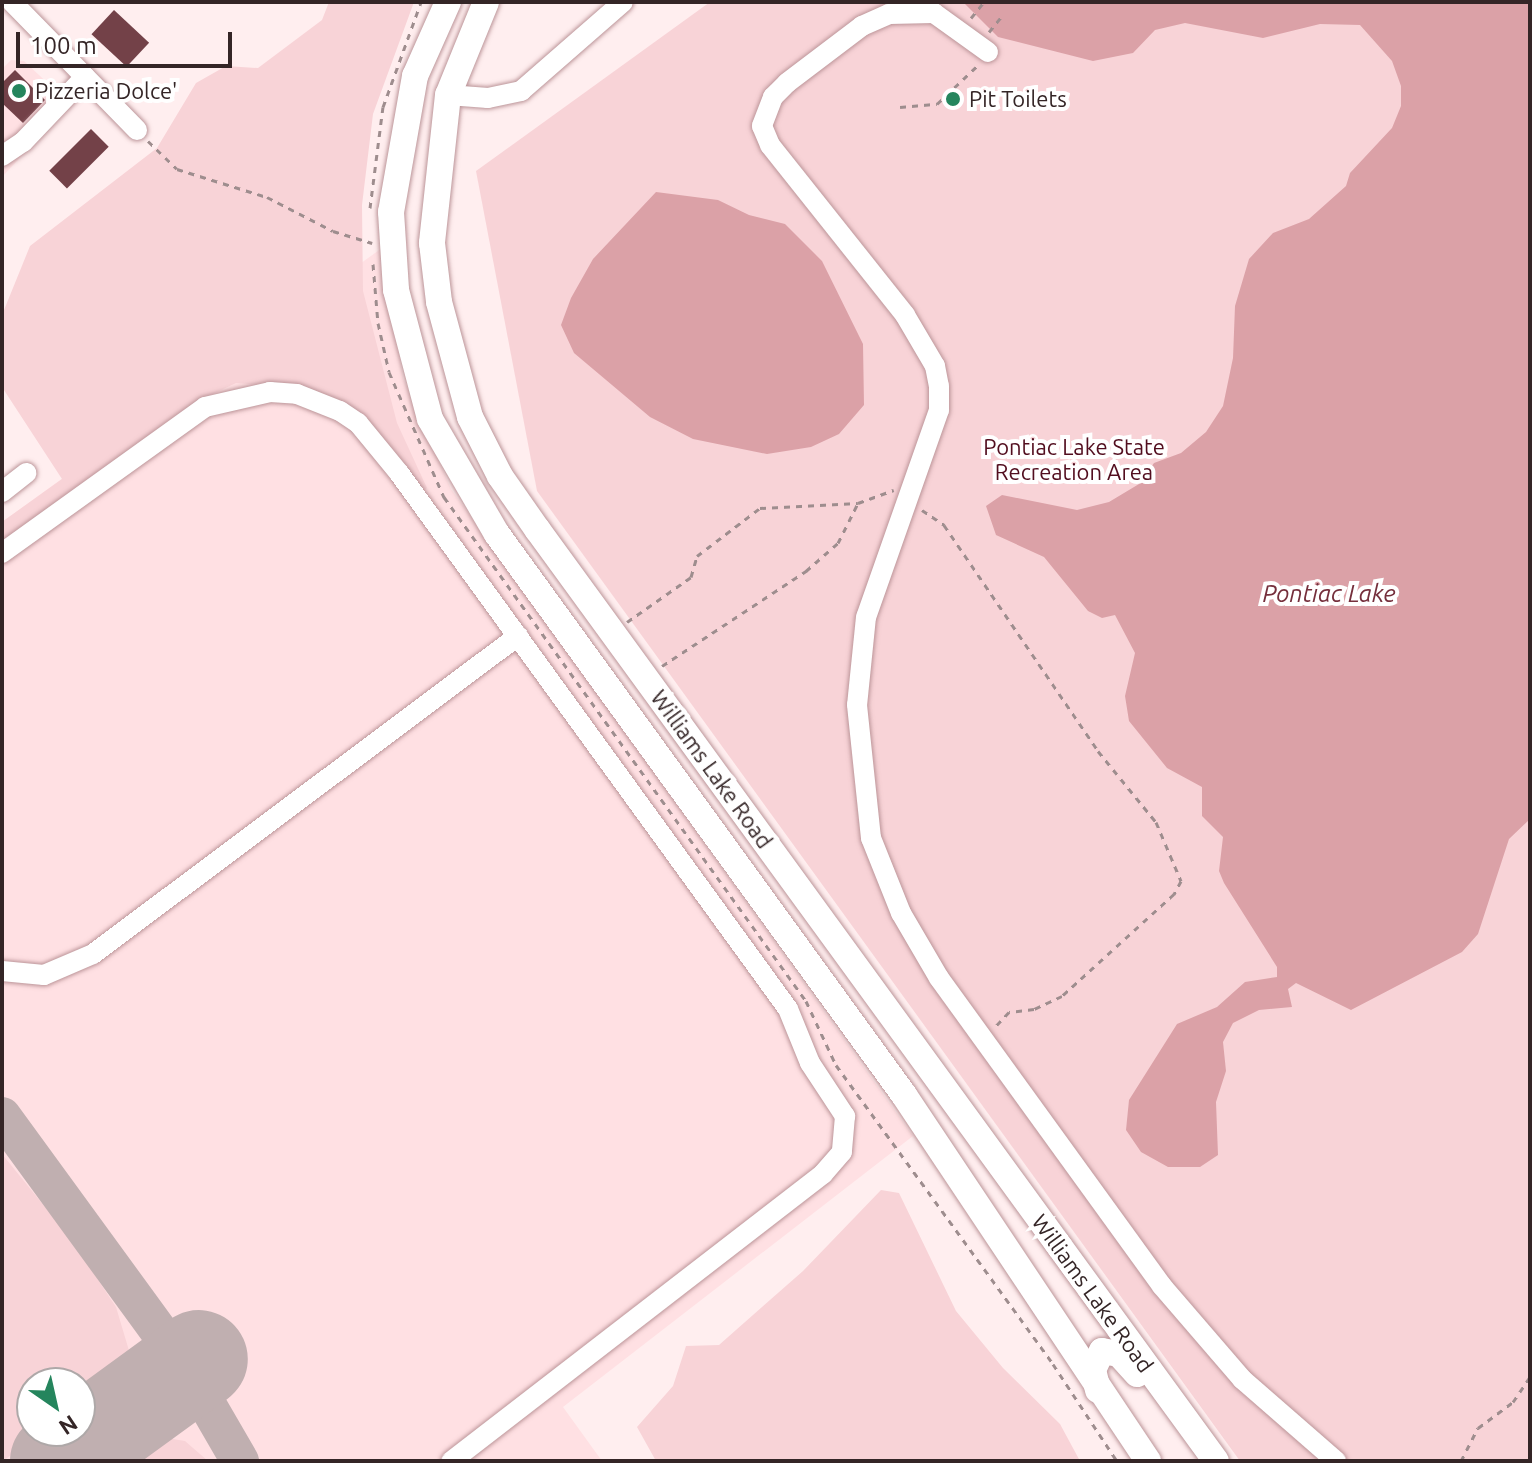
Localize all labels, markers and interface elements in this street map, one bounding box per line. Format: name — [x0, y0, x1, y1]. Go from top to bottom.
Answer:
scale bar — [20, 16, 236, 66]
text: 100 m — [30, 32, 97, 59]
place label: Pizzeria Dolce' — [35, 78, 177, 104]
marker: Pizzeria Dolce' — [10, 82, 28, 100]
place label: Pit Toilets — [969, 86, 1067, 112]
marker: Pit Toilets — [944, 90, 962, 108]
park label: Pontiac Lake State Recreation Area — [983, 433, 1165, 484]
water label: Pontiac Lake — [1262, 580, 1396, 608]
street label: Williams Lake Road — [646, 685, 778, 853]
street label: Williams Lake Road — [1027, 1209, 1159, 1377]
north arrow — [16, 1367, 96, 1447]
text: N — [55, 1411, 82, 1441]

